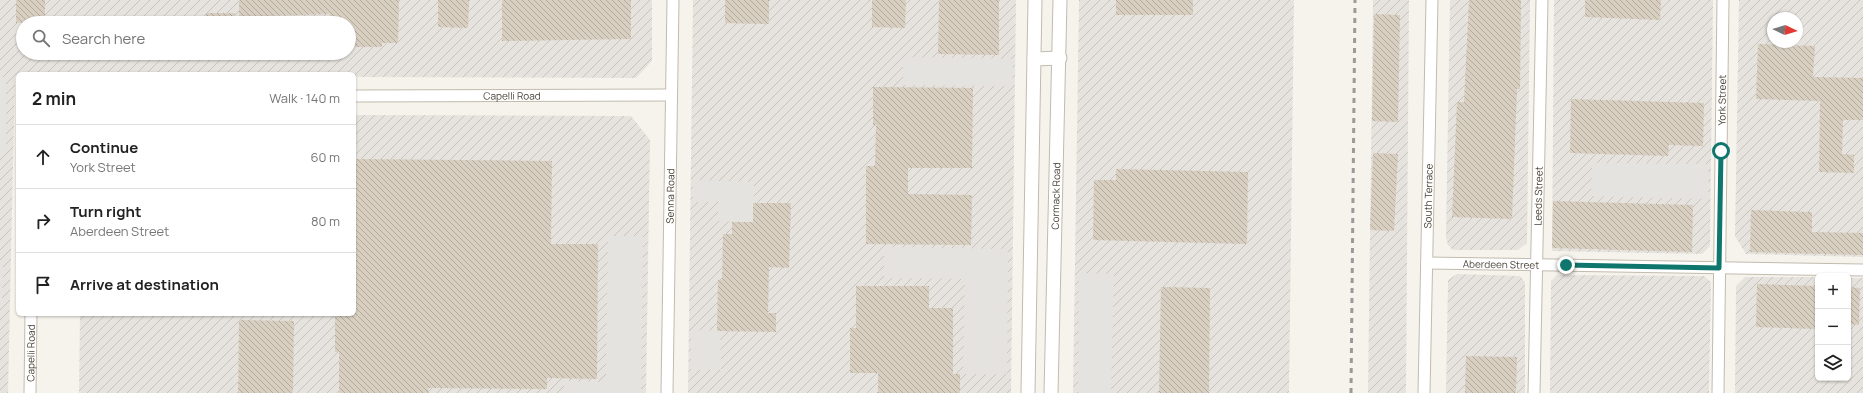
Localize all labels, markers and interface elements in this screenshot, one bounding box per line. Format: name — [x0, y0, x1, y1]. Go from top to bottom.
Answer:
north arrow — [1767, 12, 1803, 48]
search box — [16, 16, 356, 60]
icon: search — [30, 27, 52, 49]
text: Search here — [62, 28, 145, 49]
street label: York Street — [1714, 75, 1729, 125]
text: 2 min — [32, 87, 76, 110]
street label: Capelli Road — [483, 88, 541, 103]
text: Walk · 140 m — [269, 89, 340, 107]
text: Continue — [70, 137, 138, 158]
route start — [1712, 142, 1730, 160]
icon: ahead — [32, 146, 54, 168]
text: 60 m — [310, 148, 340, 166]
text: York Street — [70, 158, 136, 176]
street label: Cormack Road — [1048, 162, 1063, 230]
street label: South Terrace — [1420, 163, 1436, 229]
street label: Leeds Street — [1530, 166, 1546, 226]
street label: Senna Road — [663, 168, 677, 224]
text: Turn right — [70, 201, 141, 222]
icon: right — [32, 210, 54, 232]
text: 80 m — [311, 212, 340, 230]
text: Aberdeen Street — [70, 222, 169, 240]
route end — [1557, 256, 1575, 274]
street label: Aberdeen Street — [1463, 257, 1539, 272]
map controls — [1815, 273, 1851, 381]
button: + — [1815, 273, 1851, 309]
icon: arrive — [32, 274, 54, 296]
text: Arrive at destination — [70, 274, 219, 295]
button: − — [1815, 309, 1851, 345]
street label: Capelli Road — [23, 324, 38, 382]
button: layers — [1815, 345, 1851, 381]

